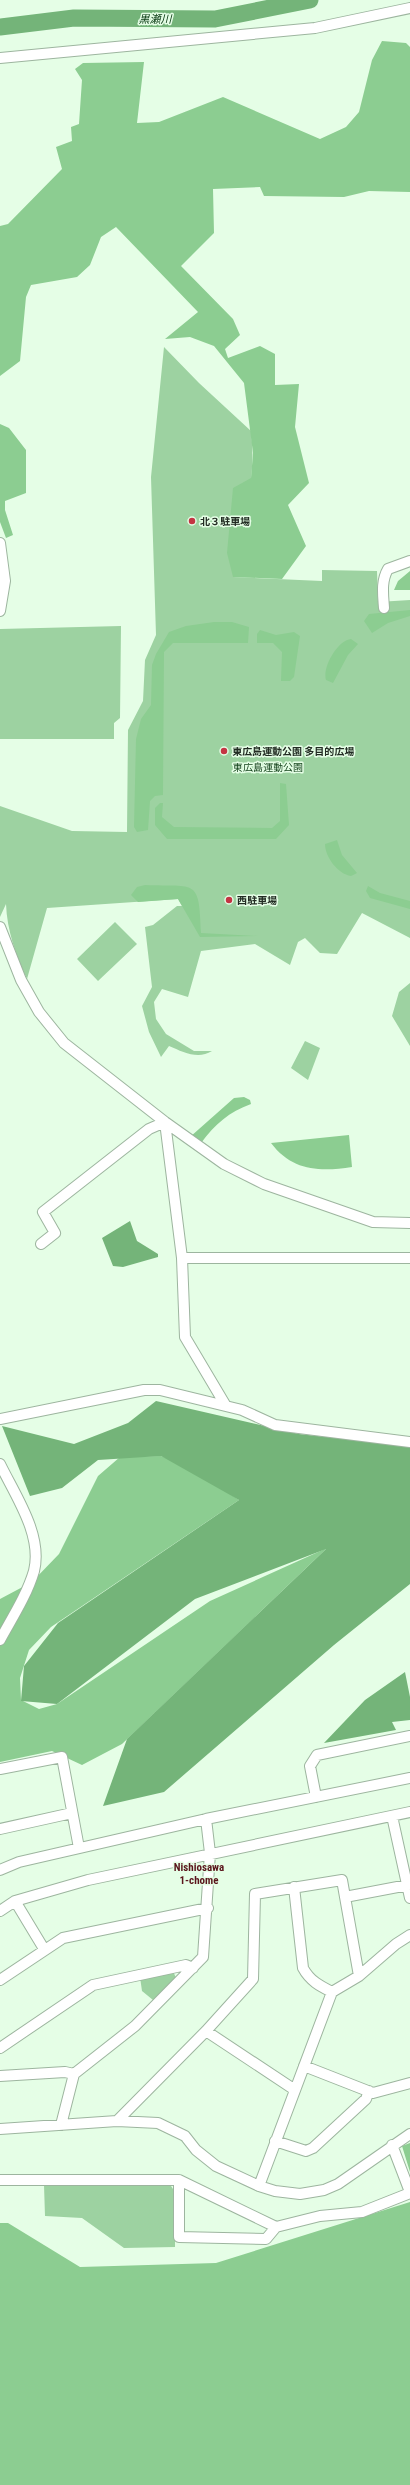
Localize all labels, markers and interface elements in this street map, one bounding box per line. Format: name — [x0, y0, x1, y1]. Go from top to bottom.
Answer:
water label: 黒瀬川 — [139, 13, 172, 26]
marker: 北３駐車場 — [187, 516, 197, 526]
place label: 北３駐車場 — [200, 516, 250, 527]
marker: 東広島運動公園 多目的広場 — [219, 746, 229, 756]
place label: 東広島運動公園 多目的広場 — [232, 746, 354, 757]
park label: 東広島運動公園 — [233, 762, 303, 773]
marker: 西駐車場 — [224, 895, 234, 905]
place label: 西駐車場 — [237, 895, 277, 906]
district label: Nishiosawa 1-chome — [174, 1861, 224, 1887]

